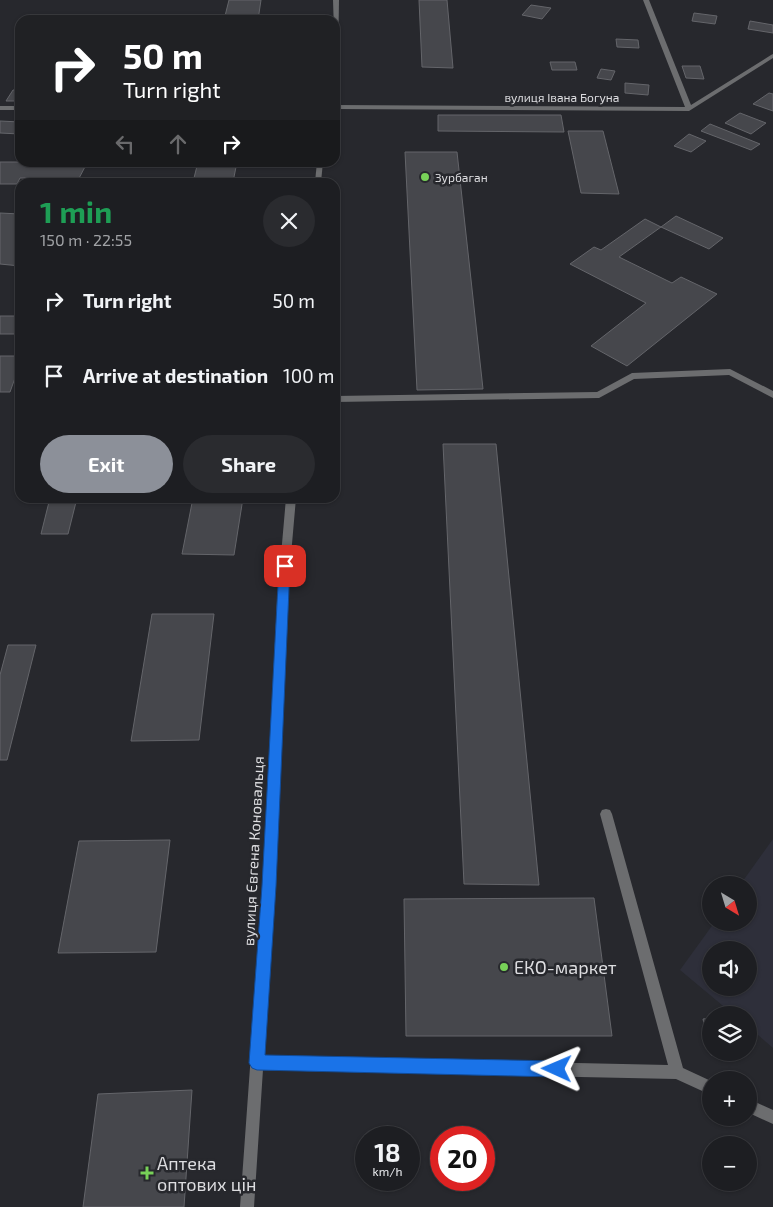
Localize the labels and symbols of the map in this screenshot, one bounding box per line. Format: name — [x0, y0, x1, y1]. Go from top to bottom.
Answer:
street label: вулиця Івана Богуна — [505, 90, 619, 105]
place label: Зурбаган — [435, 170, 488, 185]
marker: Зурбаган — [419, 171, 431, 183]
pin — [264, 545, 306, 587]
street label: вулиця Євгена Коновальця — [239, 756, 268, 946]
north arrow — [702, 876, 758, 931]
place label: ЕКО-маркет — [514, 956, 617, 978]
marker: ЕКО-маркет — [498, 961, 510, 973]
position arrow — [530, 1042, 582, 1094]
speed limit sign: 20 — [430, 1126, 495, 1191]
place label: Аптека оптових цін — [157, 1152, 256, 1195]
marker: Аптека оптових цін — [141, 1167, 153, 1179]

